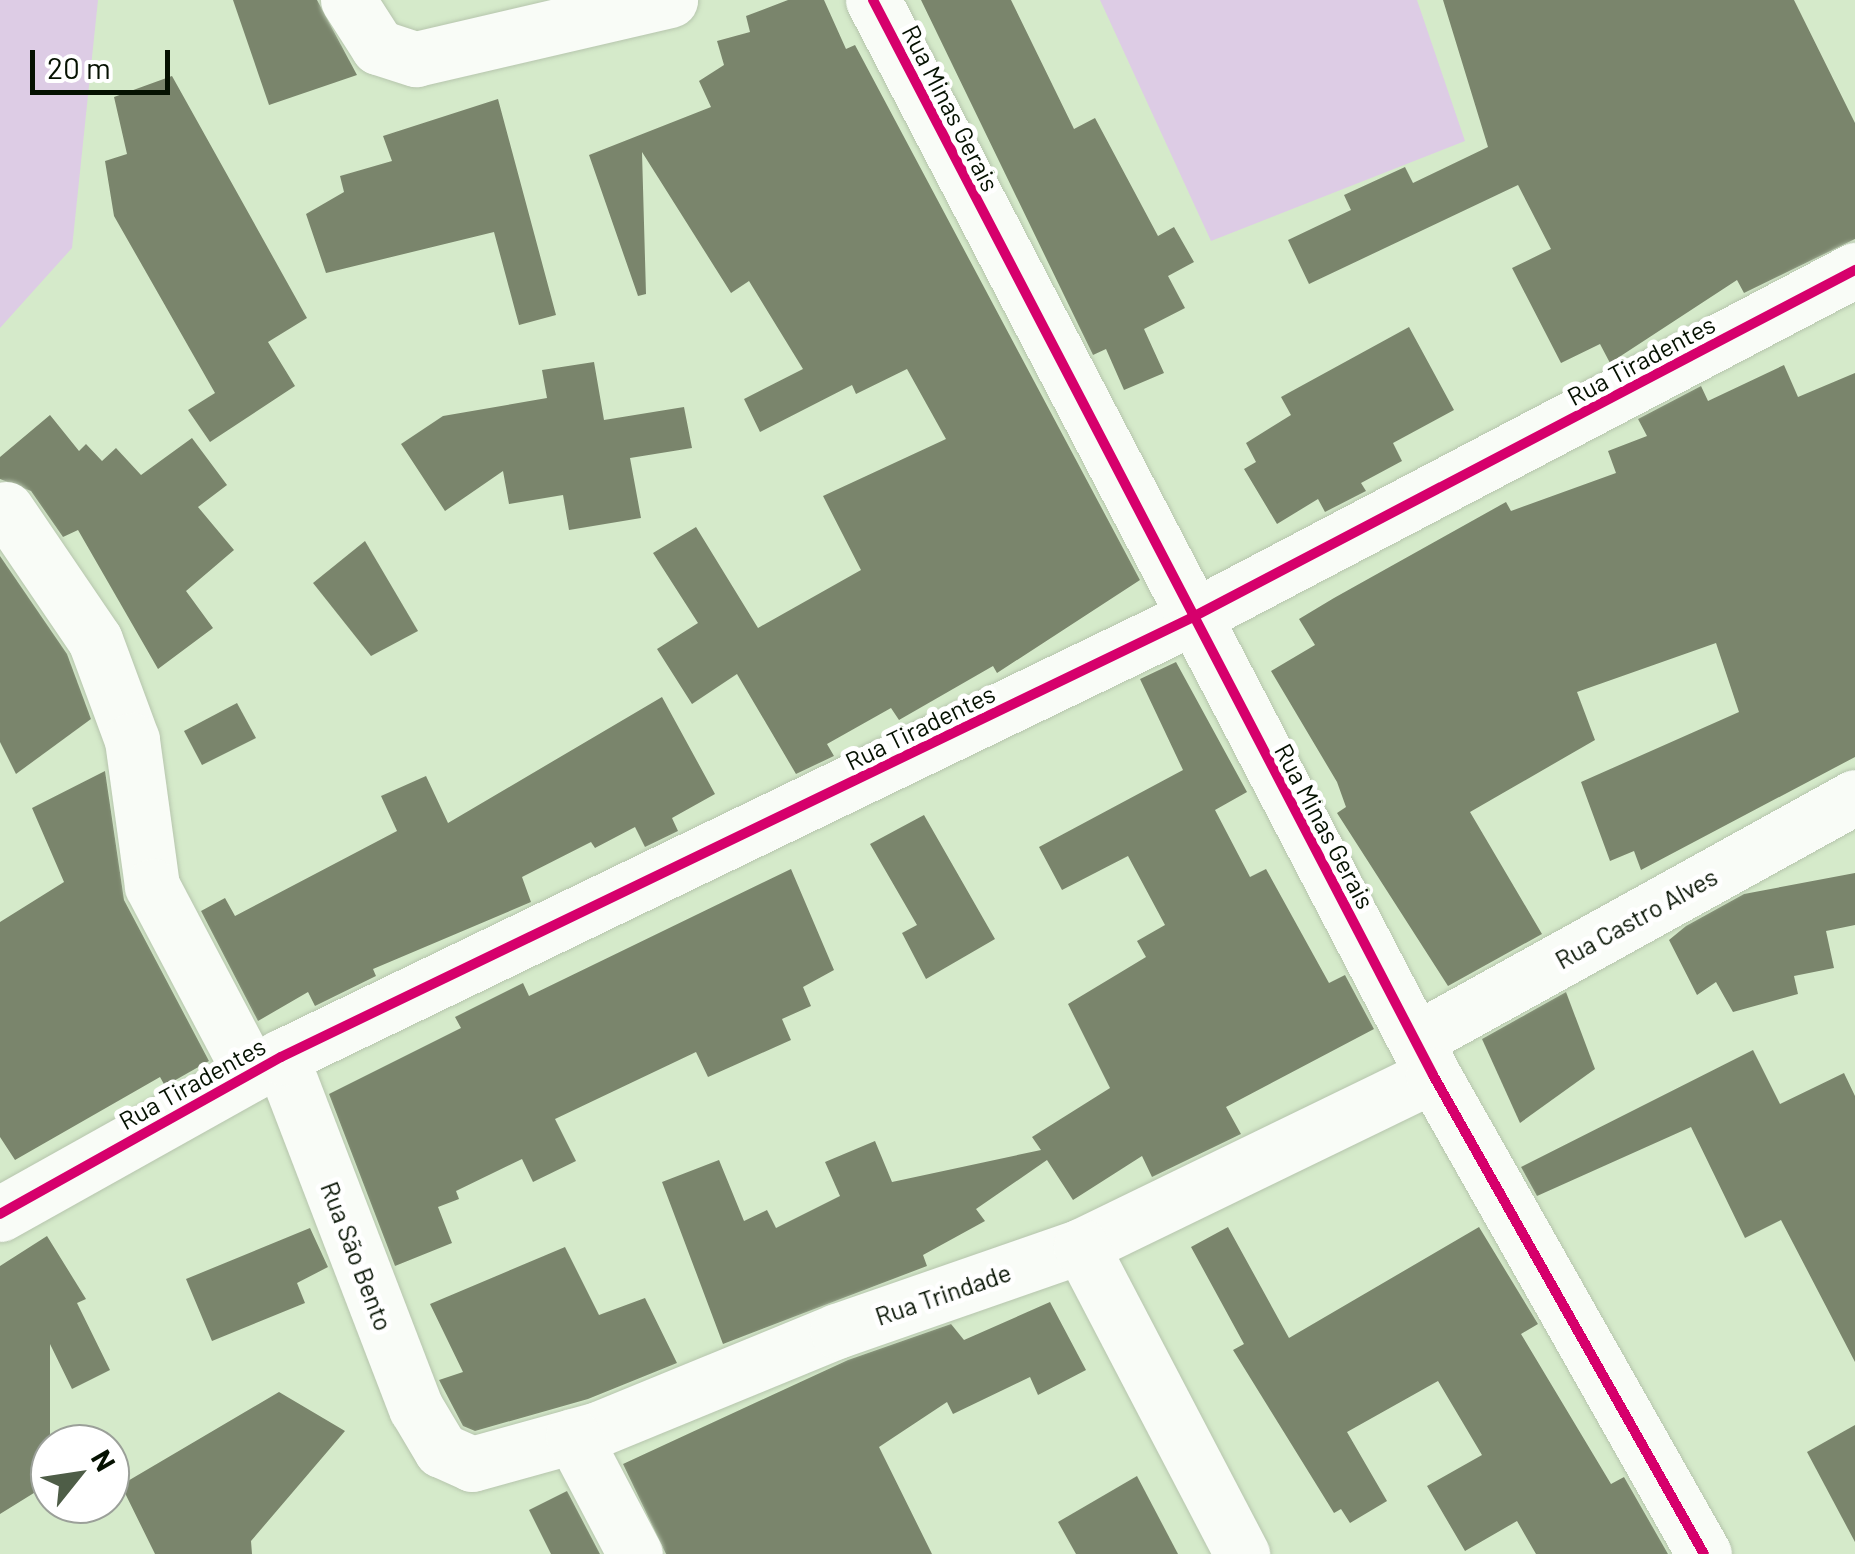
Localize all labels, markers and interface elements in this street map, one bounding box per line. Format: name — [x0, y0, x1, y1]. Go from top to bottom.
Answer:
street label: Rua Minas Gerais — [896, 20, 1006, 196]
scale bar — [35, 30, 175, 92]
text: 20 m — [47, 49, 111, 85]
street label: Rua Tiradentes — [1562, 309, 1720, 411]
street label: Rua Tiradentes — [840, 678, 1000, 776]
street label: Rua Minas Gerais — [1269, 738, 1381, 914]
street label: Rua Castro Alves — [1550, 861, 1722, 975]
street label: Rua Tiradentes — [114, 1030, 270, 1136]
street label: Rua São Bento — [315, 1177, 399, 1335]
street label: Rua Trindade — [871, 1257, 1015, 1331]
north arrow — [30, 1424, 130, 1524]
text: N — [85, 1443, 124, 1477]

